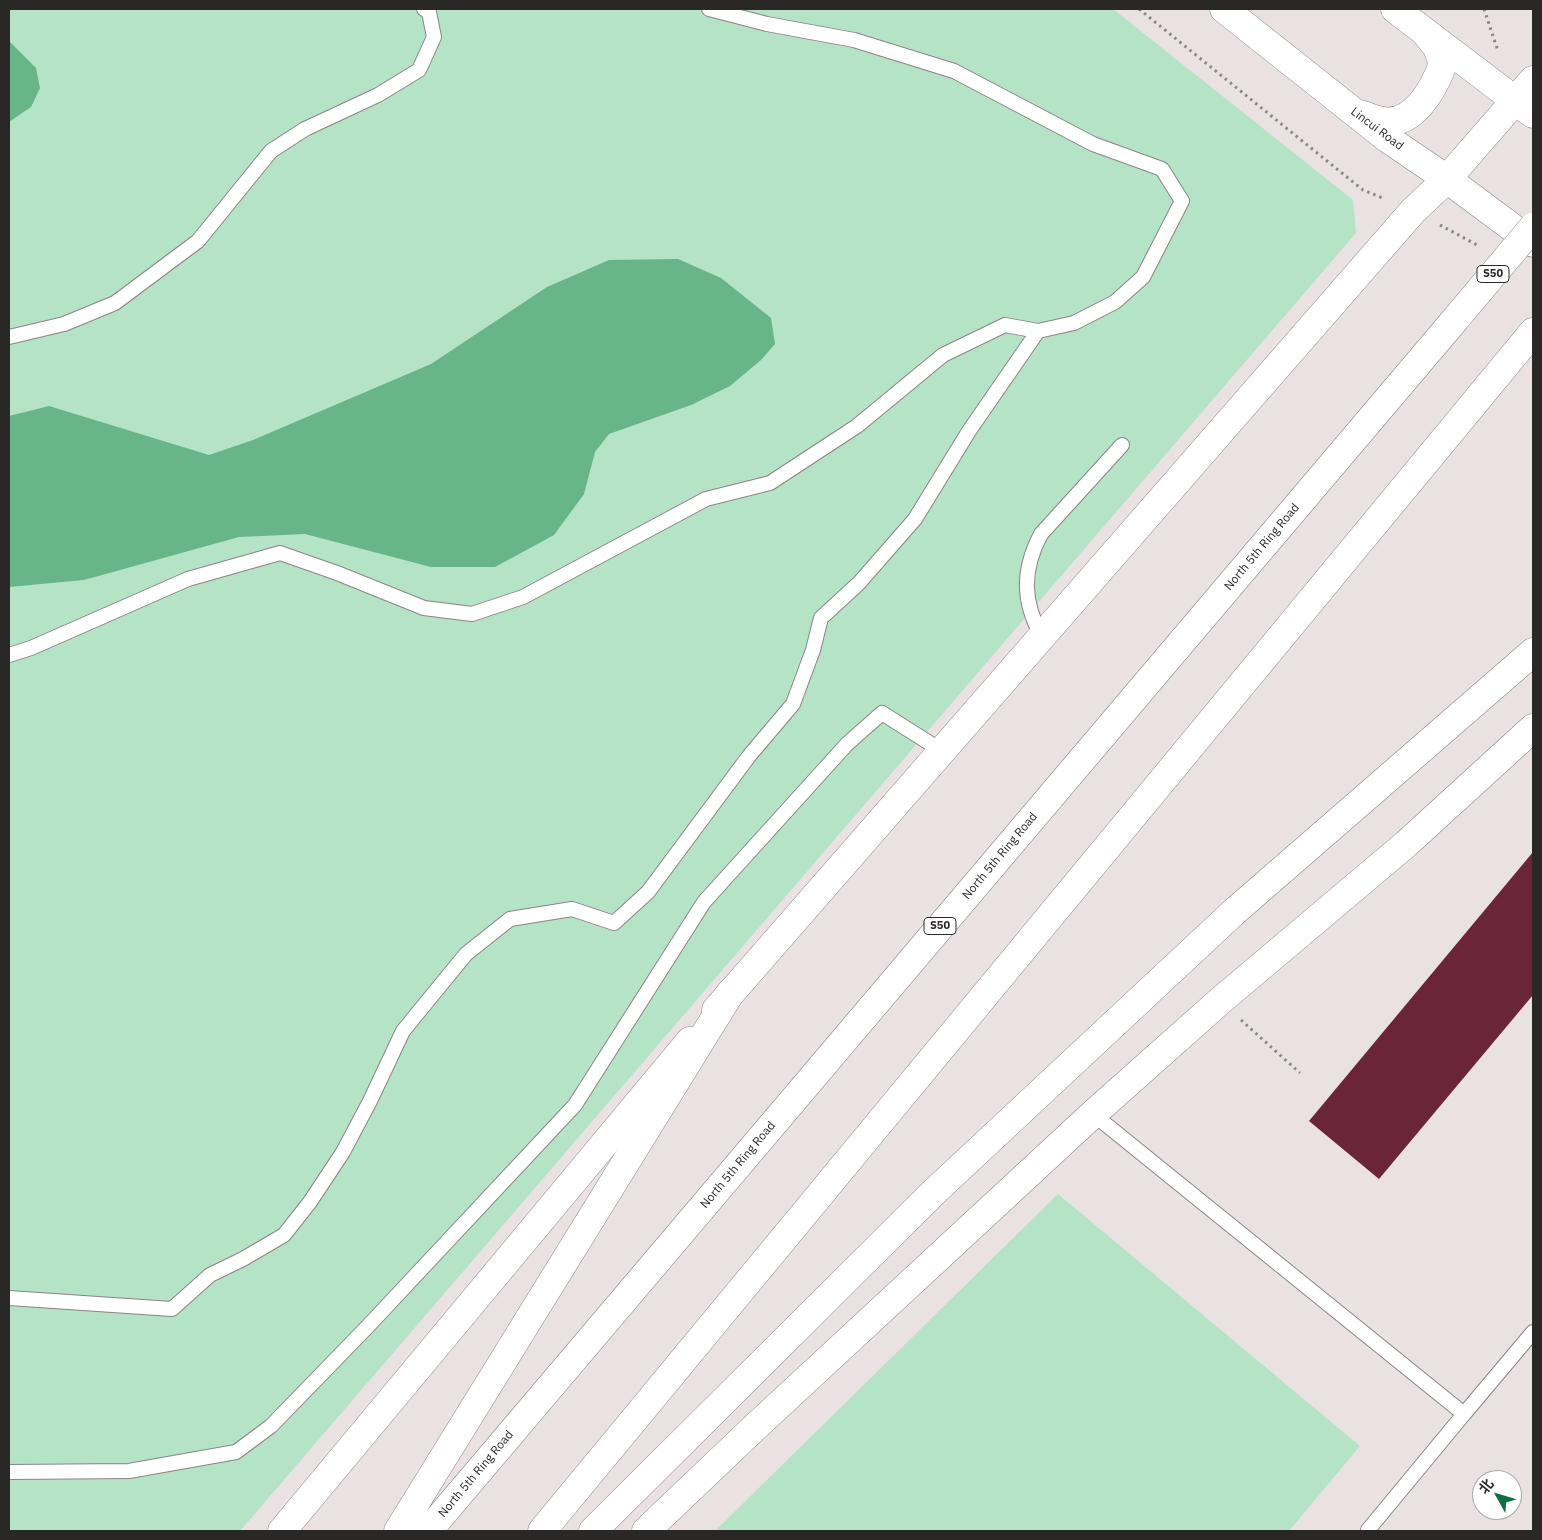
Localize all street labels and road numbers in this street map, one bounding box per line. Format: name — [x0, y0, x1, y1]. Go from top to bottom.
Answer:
street label: Lincui Road — [1348, 105, 1406, 153]
road number: S50 — [1477, 266, 1509, 282]
street label: North 5th Ring Road — [1222, 501, 1302, 593]
street label: North 5th Ring Road — [960, 810, 1040, 902]
road number: S50 — [924, 918, 956, 934]
street label: North 5th Ring Road — [698, 1119, 778, 1211]
street label: North 5th Ring Road — [436, 1428, 516, 1520]

